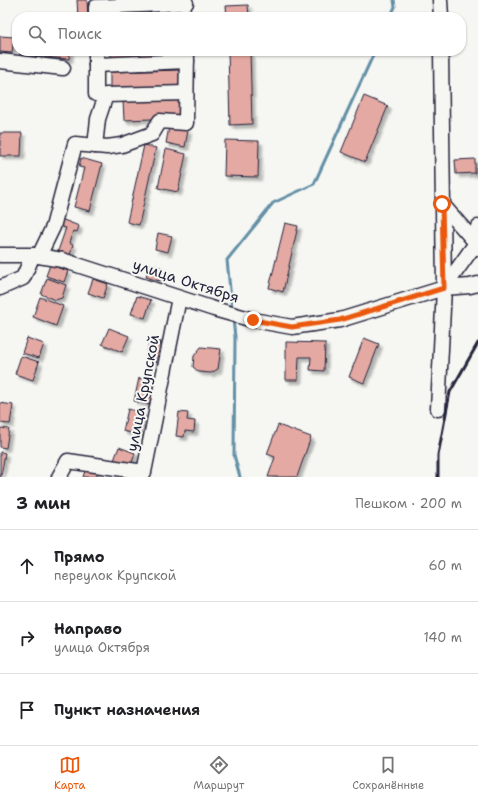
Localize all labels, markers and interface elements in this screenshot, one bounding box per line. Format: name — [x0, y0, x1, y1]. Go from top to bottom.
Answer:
search box — [12, 12, 466, 56]
icon: search — [26, 23, 48, 45]
text: Поиск — [58, 24, 102, 44]
route start — [433, 195, 451, 213]
street label: улица Октября — [130, 254, 242, 308]
route end — [244, 311, 262, 329]
street label: улица Крупской — [122, 333, 164, 453]
text: 3 мин — [16, 492, 71, 514]
text: Пешком · 200 m — [355, 495, 462, 512]
text: Прямо — [54, 547, 104, 567]
icon: ahead — [16, 555, 38, 577]
text: 60 m — [429, 557, 462, 574]
text: переулок Крупской — [54, 567, 176, 584]
text: Направо — [54, 619, 122, 639]
icon: right — [16, 627, 38, 649]
text: 140 m — [423, 629, 462, 646]
text: улица Октября — [54, 639, 150, 656]
icon: arrive — [16, 699, 38, 721]
text: Пункт назначения — [54, 700, 200, 720]
tab: Карта — [54, 754, 85, 793]
tab: Маршрут — [193, 754, 244, 793]
tab: Сохранённые — [352, 754, 424, 793]

